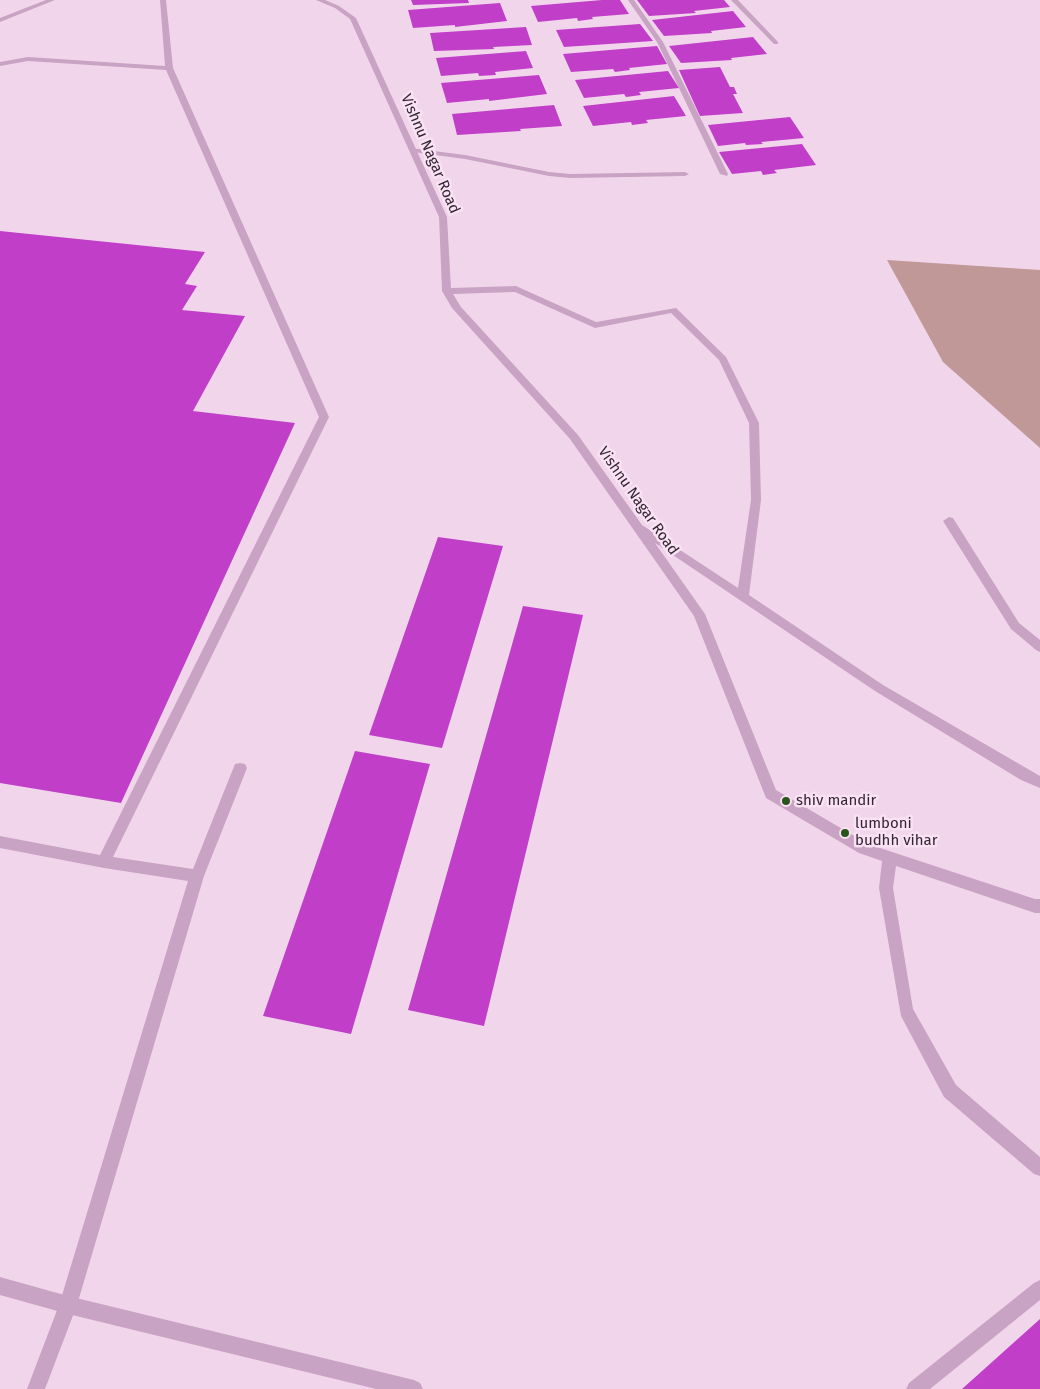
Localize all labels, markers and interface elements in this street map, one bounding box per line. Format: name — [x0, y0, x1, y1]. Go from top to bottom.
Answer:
street label: Vishnu Nagar Road — [397, 92, 463, 216]
street label: Vishnu Nagar Road — [594, 443, 682, 559]
place label: shiv mandir — [796, 792, 876, 810]
marker: shiv mandir — [780, 795, 792, 807]
place label: lumboni budhh vihar — [855, 815, 938, 850]
marker: lumboni budhh vihar — [839, 827, 851, 839]

